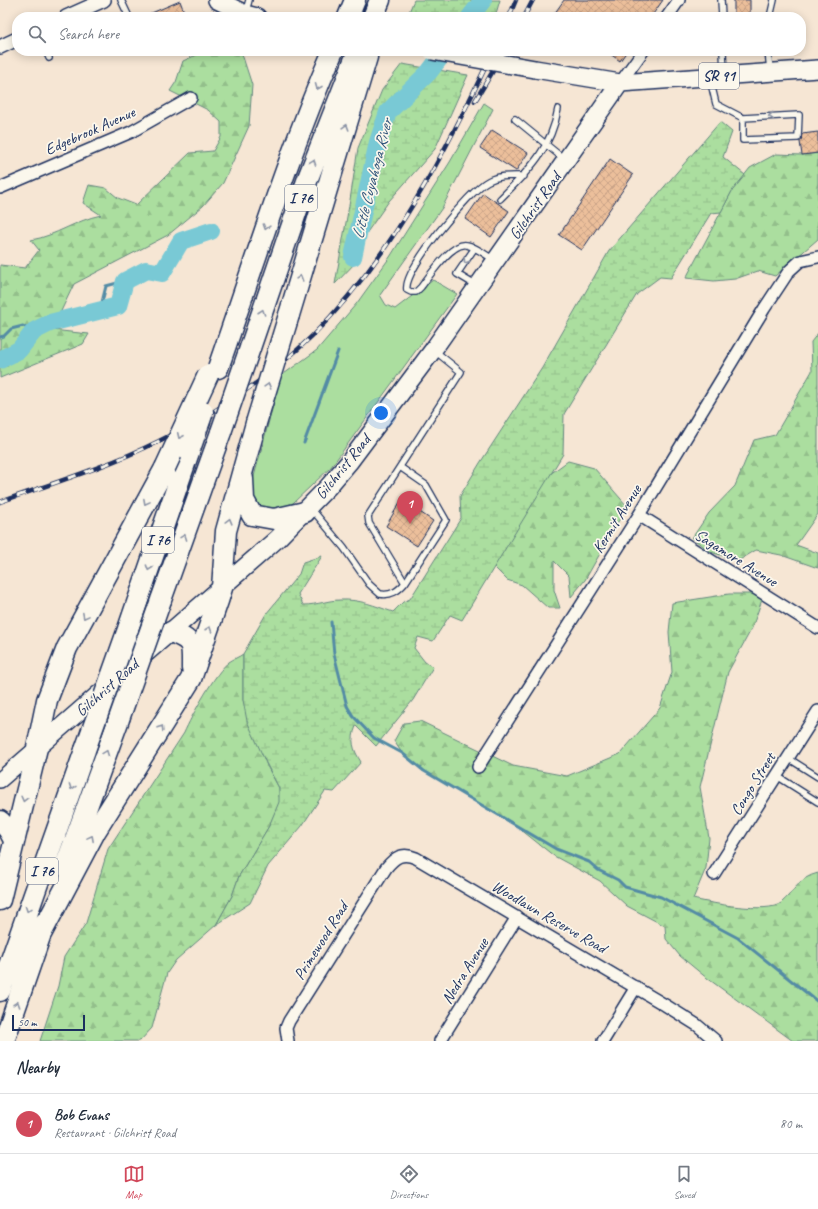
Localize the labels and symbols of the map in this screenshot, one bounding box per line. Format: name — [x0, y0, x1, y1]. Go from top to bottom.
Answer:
road number: SR 91 — [699, 63, 739, 89]
one-way arrow — [315, 83, 323, 90]
street label: Edgebrook Avenue — [42, 102, 140, 160]
one-way arrow — [768, 112, 774, 121]
water label: Little Cuyahoga River — [347, 114, 398, 241]
one-way arrow — [341, 124, 350, 131]
one-way arrow — [309, 159, 317, 166]
street label: Gilchrist Road — [505, 166, 567, 243]
road number: I 76 — [285, 185, 317, 211]
one-way arrow — [263, 223, 271, 230]
one-way arrow — [464, 257, 471, 264]
one-way arrow — [295, 275, 304, 282]
one-way arrow — [257, 308, 266, 315]
one-way arrow — [263, 383, 272, 390]
your location — [371, 403, 391, 423]
street label: Gilchrist Road — [311, 429, 377, 503]
one-way arrow — [176, 432, 184, 439]
street label: Kermit Avenue — [588, 480, 647, 557]
pin: 1 — [397, 491, 423, 524]
one-way arrow — [144, 498, 151, 505]
one-way arrow — [224, 518, 233, 525]
street label: Sagamore Avenue — [691, 525, 783, 592]
road number: I 76 — [142, 527, 174, 553]
one-way arrow — [179, 533, 187, 540]
one-way arrow — [145, 564, 153, 571]
one-way arrow — [82, 612, 89, 620]
one-way arrow — [204, 625, 212, 632]
street label: Gilchrist Road — [71, 653, 145, 721]
one-way arrow — [156, 725, 163, 732]
street label: Congo Street — [726, 748, 781, 819]
one-way arrow — [102, 749, 110, 756]
one-way arrow — [68, 783, 76, 790]
one-way arrow — [21, 796, 29, 803]
one-way arrow — [87, 835, 94, 842]
road number: I 76 — [26, 858, 58, 884]
street label: Woodlawn Reserve Road — [488, 876, 612, 959]
street label: Primewood Road — [289, 896, 354, 984]
one-way arrow — [25, 906, 33, 913]
street label: Nedra Avenue — [437, 933, 494, 1008]
one-way arrow — [12, 1001, 20, 1008]
scale bar — [12, 1013, 85, 1032]

